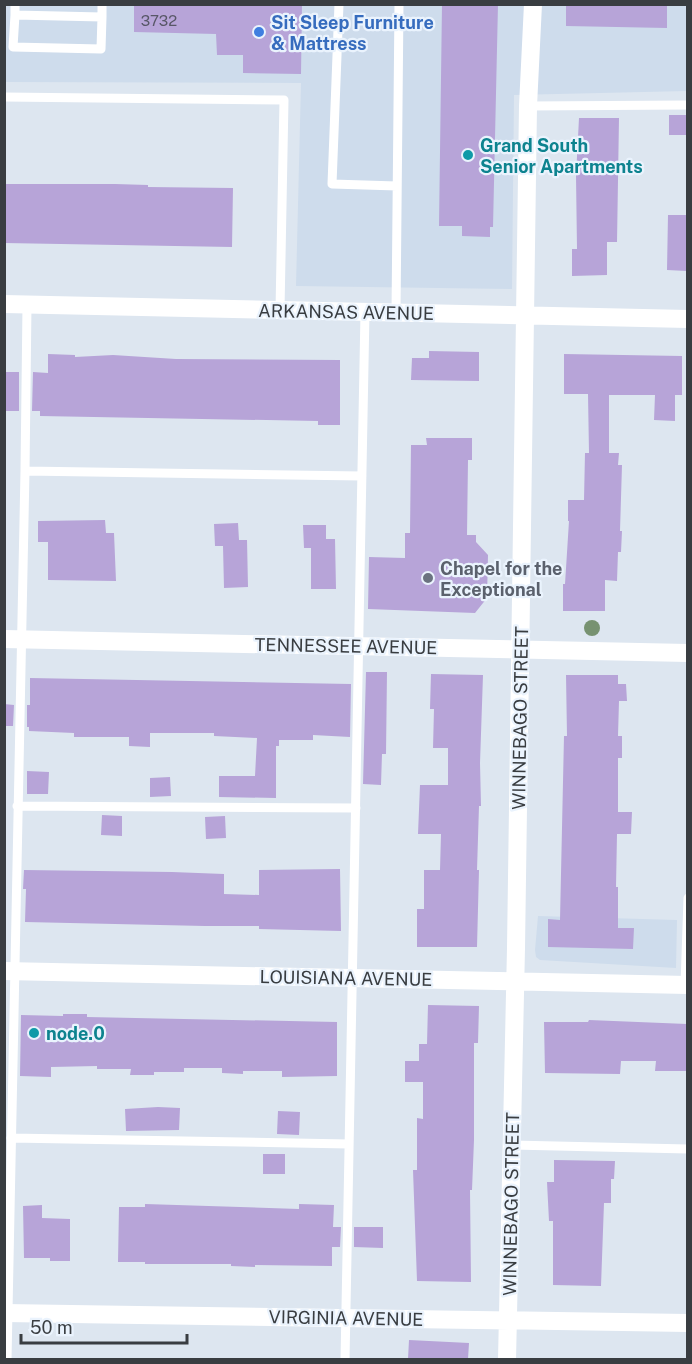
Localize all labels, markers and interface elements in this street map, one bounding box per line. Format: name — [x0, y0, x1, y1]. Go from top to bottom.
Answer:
house number: 3732 — [141, 12, 177, 29]
place label: Sit Sleep Furniture & Mattress — [271, 12, 434, 54]
marker: Sit Sleep Furniture & Mattress — [252, 25, 266, 39]
place label: Grand South Senior Apartments — [480, 135, 643, 177]
marker: Grand South Senior Apartments — [461, 148, 475, 162]
street label: ARKANSAS AVENUE — [258, 300, 434, 324]
place label: Chapel for the Exceptional — [440, 558, 562, 600]
marker: Chapel for the Exceptional — [421, 571, 435, 585]
street label: WINNEBAGO STREET — [508, 626, 532, 810]
street label: TENNESSEE AVENUE — [254, 634, 438, 658]
street label: LOUISIANA AVENUE — [259, 966, 433, 990]
place label: node.0 — [46, 1023, 105, 1044]
marker: node.0 — [27, 1026, 41, 1040]
street label: WINNEBAGO STREET — [499, 1112, 523, 1296]
street label: VIRGINIA AVENUE — [268, 1306, 424, 1330]
scale bar — [21, 1307, 188, 1345]
text: 50 m — [30, 1317, 73, 1338]

